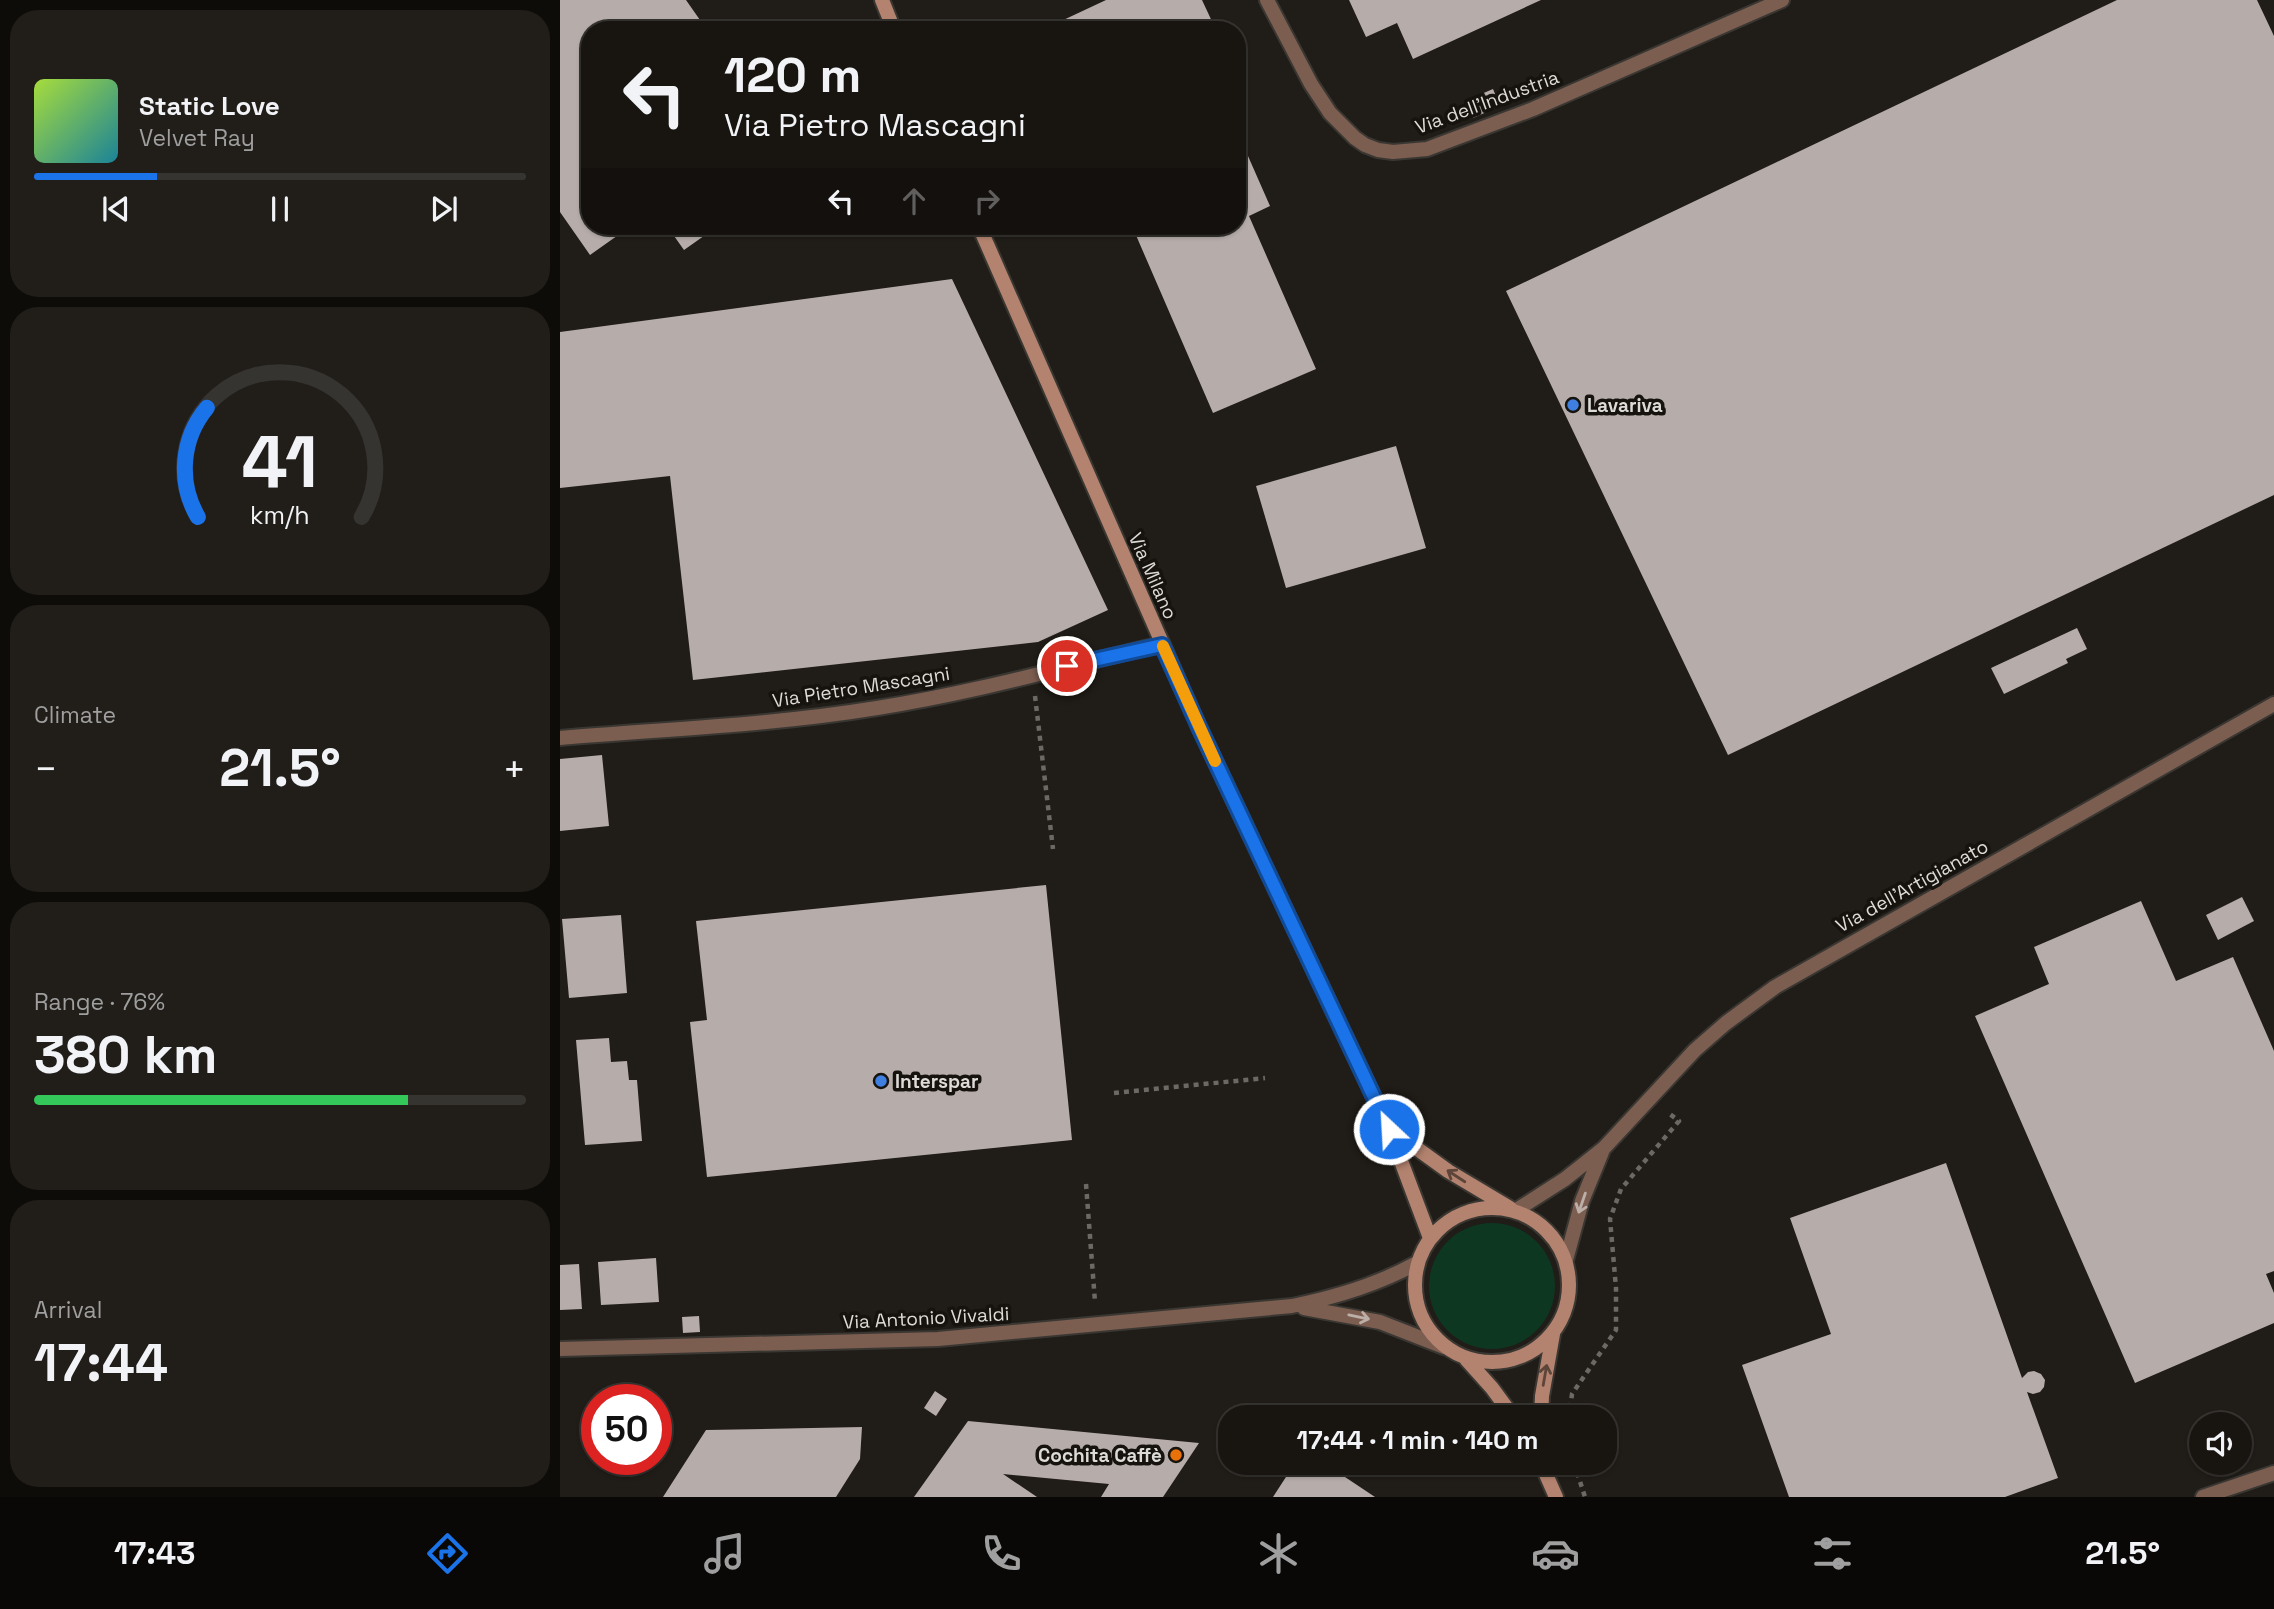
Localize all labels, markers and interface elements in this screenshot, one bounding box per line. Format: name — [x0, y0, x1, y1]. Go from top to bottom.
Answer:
text: 120 m — [724, 44, 861, 106]
icon: left — [609, 49, 700, 140]
street label: Via dell'Industria — [1412, 64, 1562, 140]
text: Static Love — [139, 89, 280, 123]
text: Via Pietro Mascagni — [724, 105, 1026, 145]
text: Velvet Ray — [139, 123, 255, 153]
icon: left — [822, 182, 860, 220]
icon: ahead — [895, 182, 933, 220]
icon: right — [968, 182, 1006, 220]
icon: previous — [97, 190, 135, 228]
icon: pause — [261, 190, 299, 228]
icon: next — [425, 190, 463, 228]
place label: Lavariva — [1587, 393, 1663, 418]
marker: Lavariva — [1565, 397, 1581, 413]
text: 41 — [242, 416, 318, 509]
text: km/h — [250, 499, 310, 531]
street label: Via Milano — [1123, 529, 1183, 623]
pin — [1037, 636, 1097, 696]
icon: arrive — [1048, 647, 1086, 685]
street label: Via Pietro Mascagni — [771, 661, 951, 713]
text: Climate — [34, 700, 116, 730]
text: 21.5° — [219, 735, 341, 801]
text: − — [34, 745, 58, 793]
text: + — [502, 745, 526, 793]
street label: Via dell'Artigianato — [1831, 834, 1993, 938]
text: Range · 76% — [34, 987, 165, 1017]
text: 380 km — [34, 1022, 217, 1088]
place label: Interspar — [895, 1069, 979, 1094]
marker: Interspar — [873, 1073, 889, 1089]
position arrow — [1352, 1092, 1426, 1166]
one-way arrow — [1446, 1169, 1466, 1183]
one-way arrow — [1575, 1191, 1587, 1213]
text: Arrival — [34, 1295, 102, 1325]
street label: Via Antonio Vivaldi — [842, 1301, 1010, 1335]
one-way arrow — [1347, 1311, 1370, 1325]
text: 17:44 — [34, 1330, 168, 1396]
one-way arrow — [1539, 1365, 1552, 1387]
speed limit sign: 50 — [581, 1384, 672, 1475]
map controls — [2189, 1412, 2252, 1475]
button: sound — [2189, 1412, 2252, 1475]
text: 17:44 · 1 min · 140 m — [1296, 1423, 1539, 1457]
place label: Cochita Caffè — [1038, 1443, 1162, 1468]
marker: Cochita Caffè — [1168, 1447, 1184, 1463]
icon: directions — [423, 1529, 472, 1578]
icon: music — [700, 1529, 749, 1578]
icon: phone — [977, 1529, 1026, 1578]
icon: climate — [1254, 1529, 1303, 1578]
icon: car — [1531, 1529, 1580, 1578]
icon: filters — [1808, 1529, 1857, 1578]
text: 17:43 — [114, 1533, 196, 1573]
text: 21.5° — [2085, 1533, 2160, 1573]

